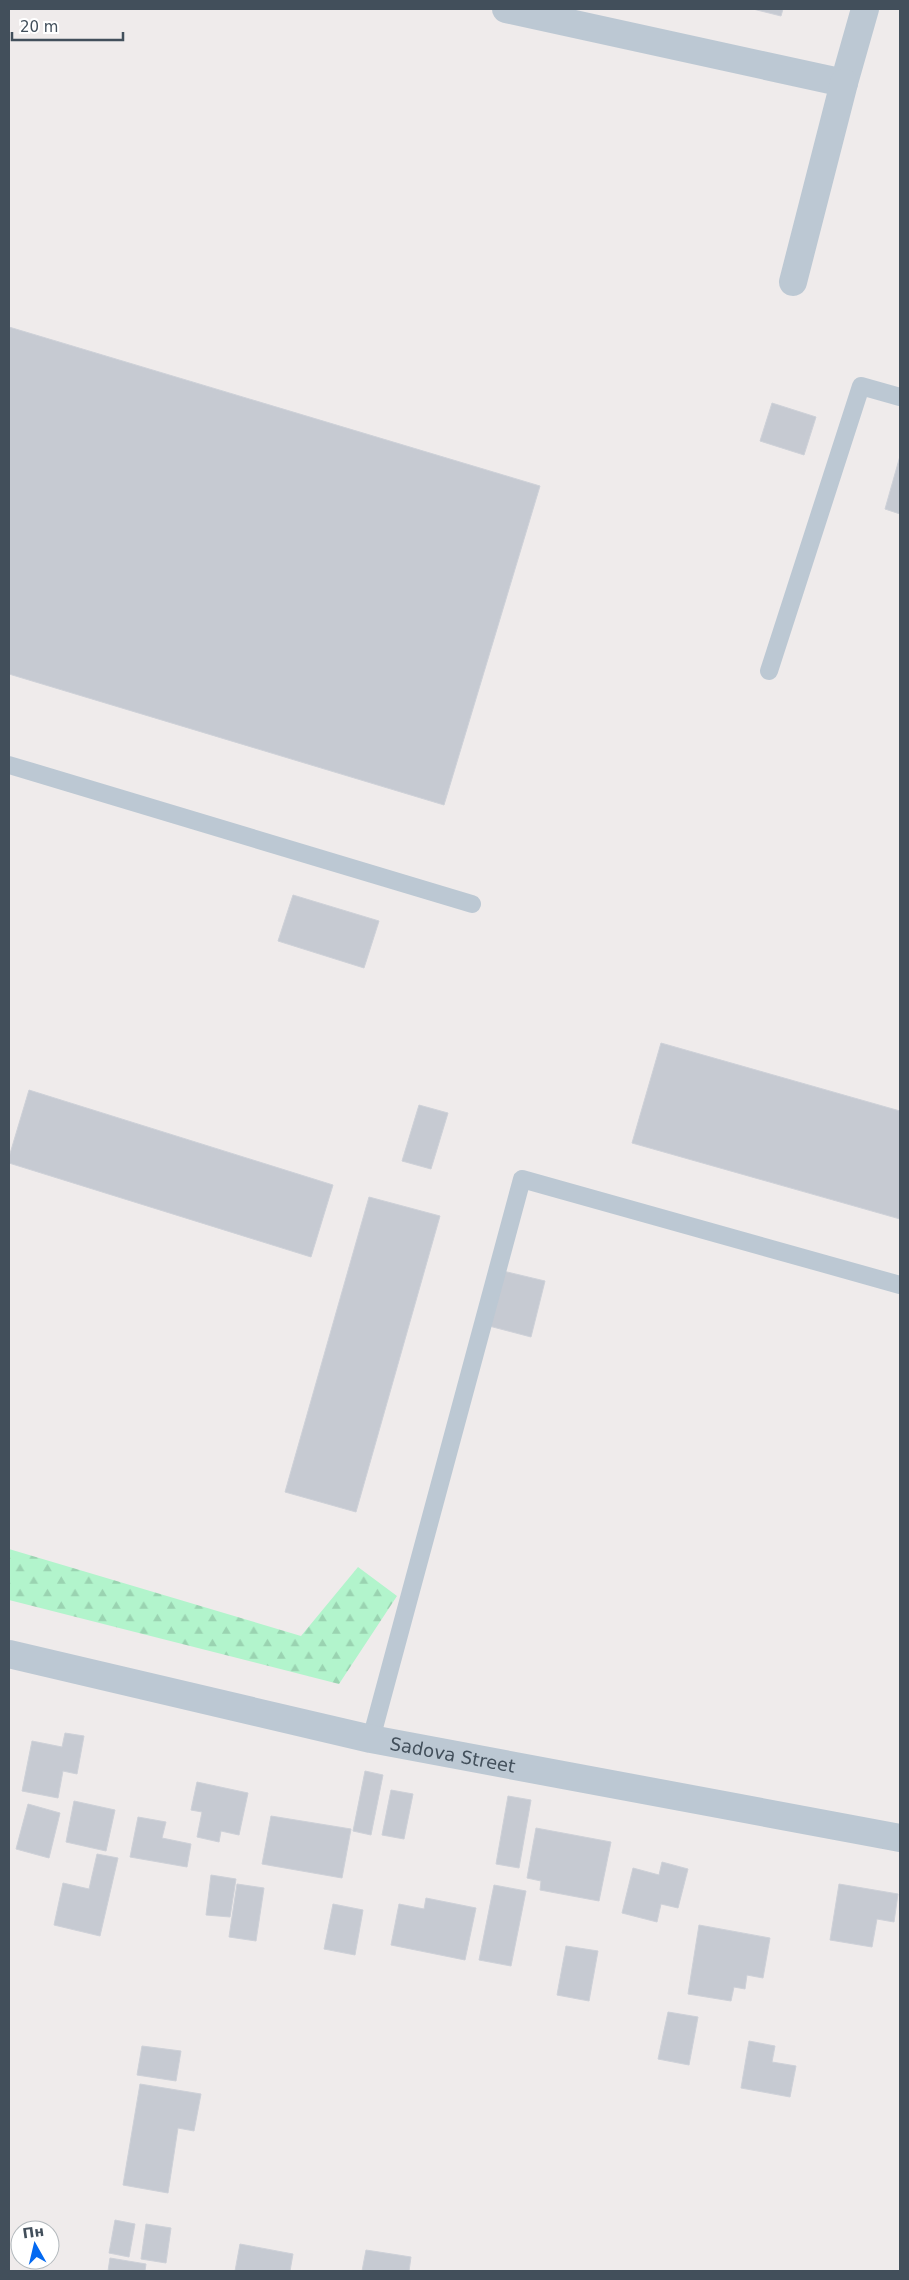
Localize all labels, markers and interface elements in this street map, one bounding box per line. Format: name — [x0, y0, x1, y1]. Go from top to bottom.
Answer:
scale bar — [12, 10, 124, 42]
text: 20 m — [20, 18, 58, 36]
street label: Sadova Street — [388, 1732, 517, 1776]
north arrow — [10, 2220, 60, 2270]
text: Пн — [21, 2223, 45, 2242]

